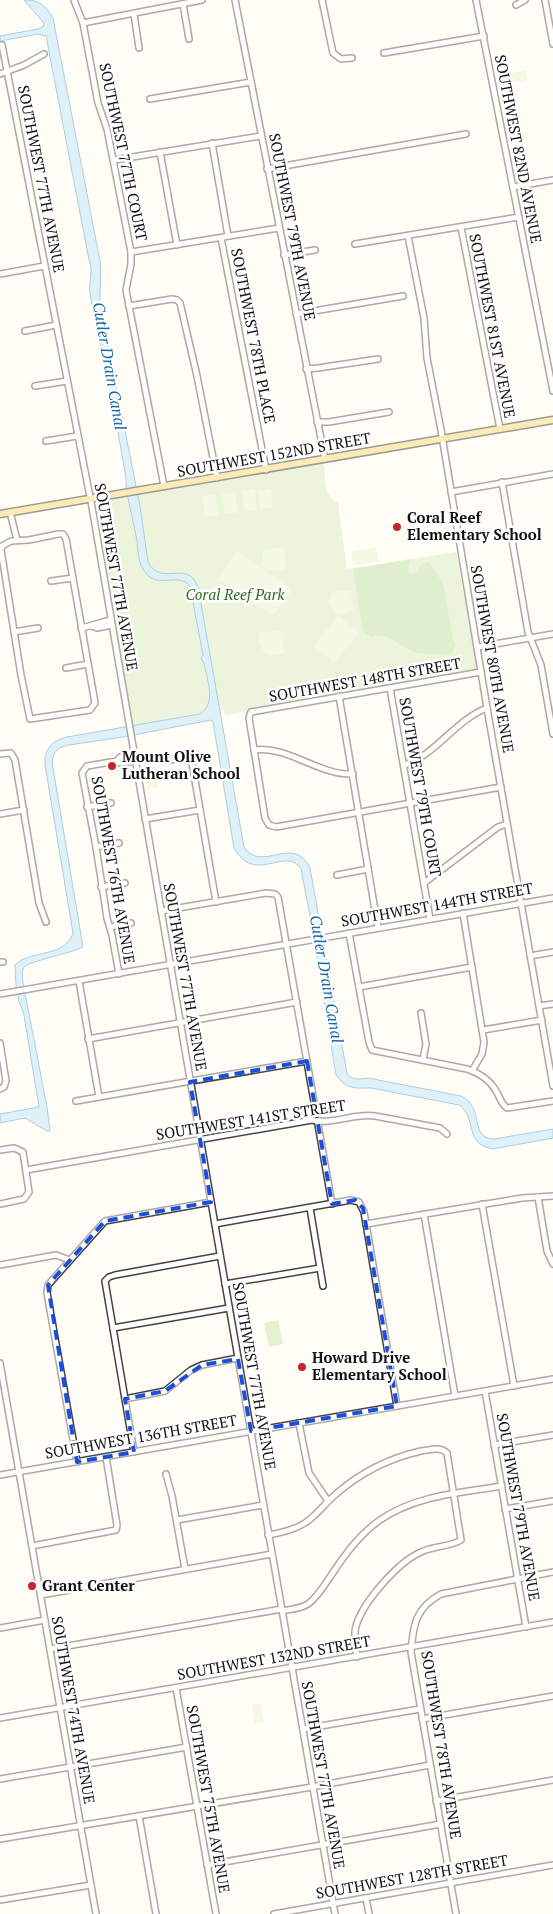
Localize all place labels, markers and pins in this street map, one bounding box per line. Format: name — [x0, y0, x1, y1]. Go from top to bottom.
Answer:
place label: Coral Reef Elementary School — [407, 507, 542, 544]
marker: Coral Reef Elementary School — [391, 521, 403, 533]
place label: Mount Olive Lutheran School — [122, 746, 240, 783]
marker: Mount Olive Lutheran School — [106, 760, 118, 772]
place label: Howard Drive Elementary School — [312, 1347, 447, 1384]
marker: Howard Drive Elementary School — [296, 1361, 308, 1373]
place label: Grant Center — [42, 1575, 135, 1595]
marker: Grant Center — [26, 1580, 38, 1592]

